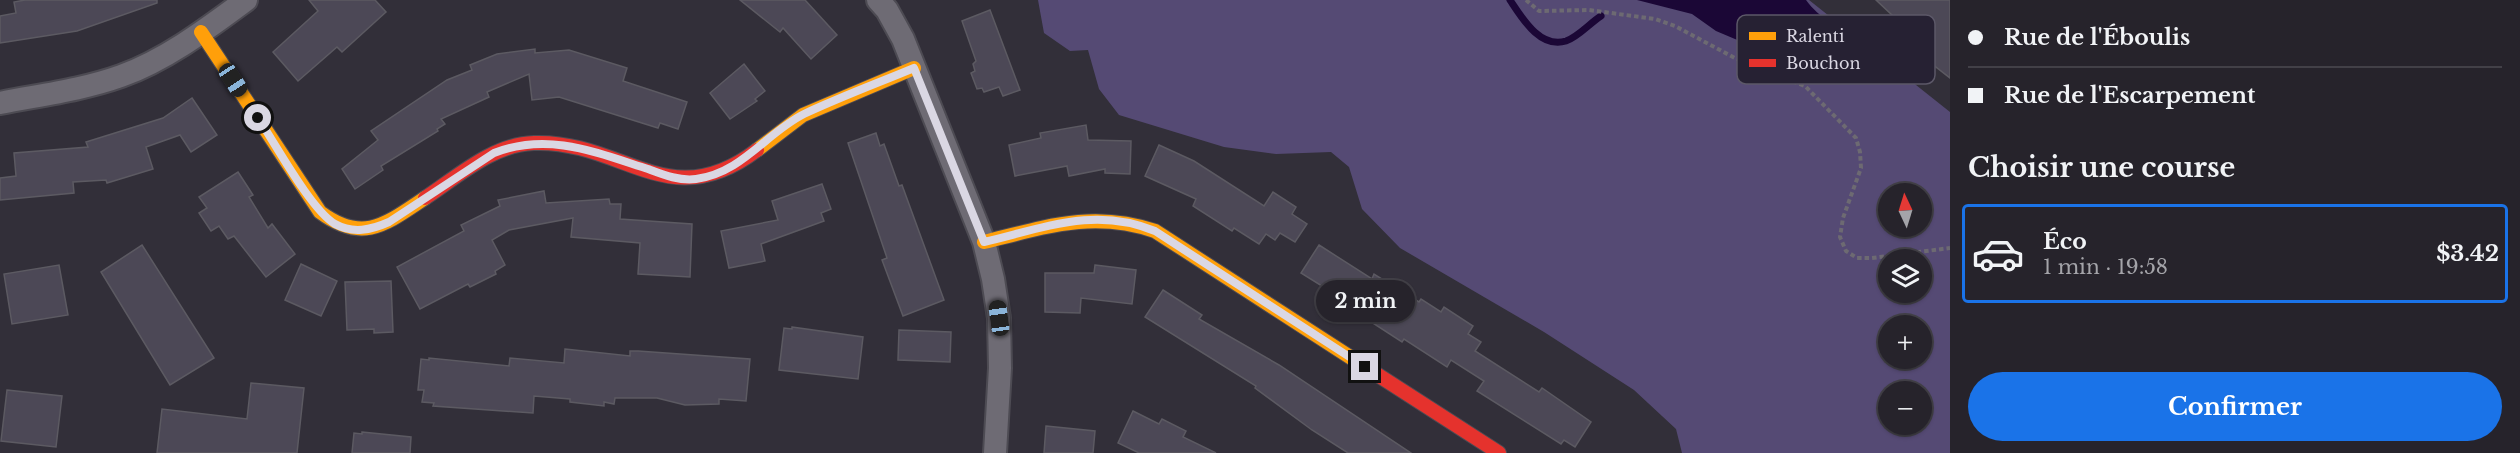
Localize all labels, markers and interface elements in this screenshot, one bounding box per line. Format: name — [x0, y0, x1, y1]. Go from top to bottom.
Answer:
legend — [1737, 15, 1935, 84]
text: Rue de l'Éboulis — [2004, 24, 2190, 51]
text: Ralenti — [1786, 26, 1845, 46]
text: Bouchon — [1786, 53, 1861, 73]
car — [216, 60, 250, 100]
text: Rue de l'Escarpement — [2004, 82, 2255, 109]
route start — [244, 104, 271, 131]
text: Choisir une course — [1968, 151, 2235, 184]
north arrow — [1878, 183, 1932, 237]
map controls — [1878, 183, 1932, 435]
icon: car — [1971, 227, 2025, 281]
text: Éco — [2043, 228, 2087, 255]
text: $3.42 — [2436, 240, 2499, 267]
button: layers — [1878, 249, 1932, 303]
text: 1 min · 19:58 — [2043, 255, 2168, 279]
callout: 2 min — [1316, 280, 1414, 322]
text: 2 min — [1334, 289, 1397, 313]
car — [988, 299, 1010, 337]
button: + — [1878, 315, 1932, 369]
route end — [1351, 353, 1378, 380]
button: Confirmer — [1968, 372, 2502, 441]
button: − — [1878, 381, 1932, 435]

